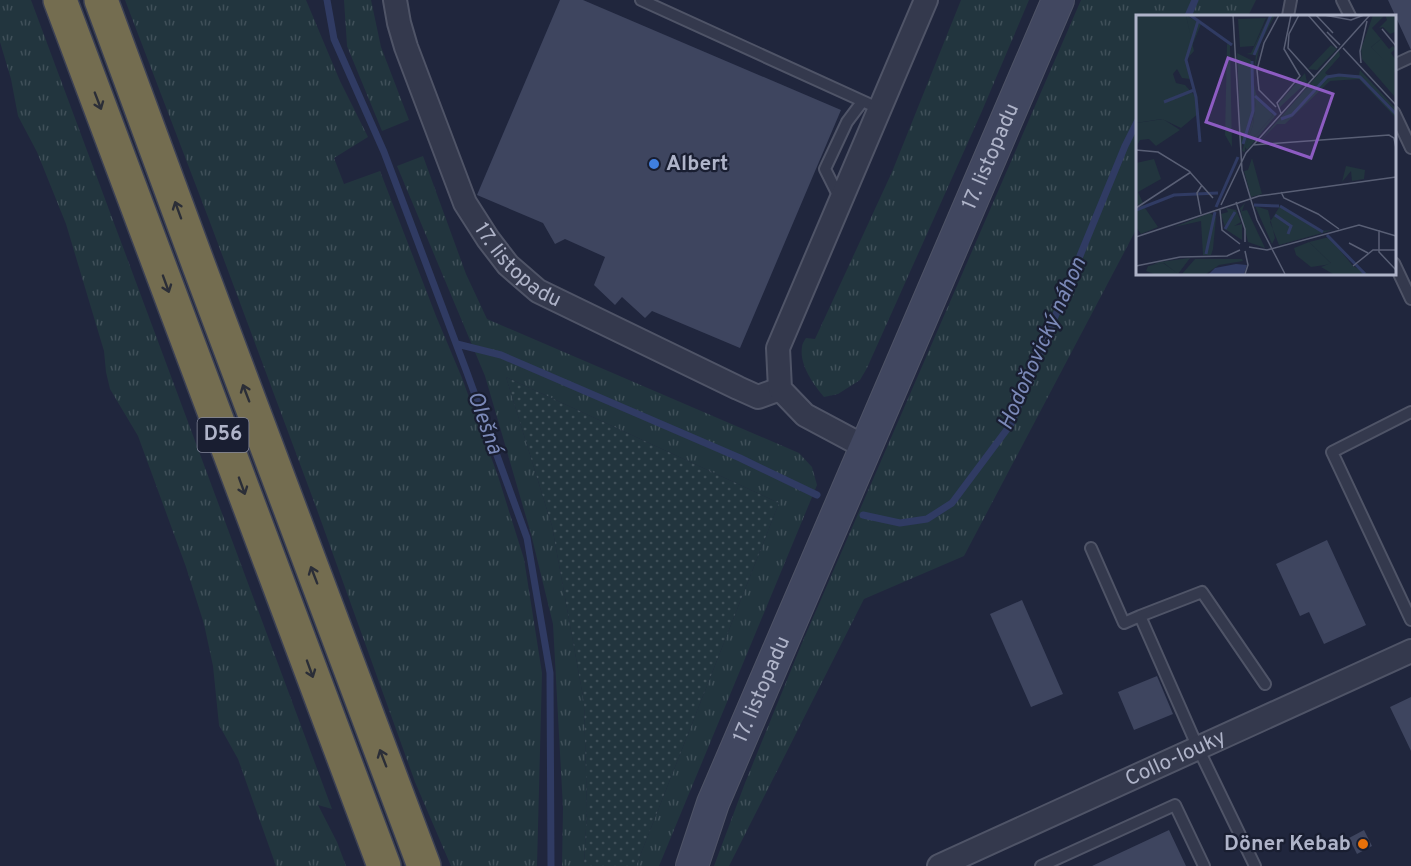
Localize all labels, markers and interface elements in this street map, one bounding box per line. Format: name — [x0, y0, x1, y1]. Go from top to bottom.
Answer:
inset map — [1136, 15, 1396, 274]
one-way arrow — [93, 92, 104, 110]
street label: 17. listopadu — [956, 99, 1026, 214]
place label: Albert — [666, 151, 728, 178]
marker: Albert — [647, 157, 661, 171]
one-way arrow — [172, 201, 183, 220]
street label: 17. listopadu — [468, 218, 566, 314]
water label: Hodoňovický náhon — [993, 253, 1093, 435]
one-way arrow — [161, 274, 172, 293]
one-way arrow — [240, 384, 251, 402]
water label: Olešná — [460, 388, 508, 460]
road number: D56 — [198, 418, 248, 452]
one-way arrow — [237, 477, 248, 495]
one-way arrow — [308, 566, 319, 585]
street label: 17. listopadu — [727, 632, 797, 747]
one-way arrow — [305, 659, 316, 678]
street label: Collo-louky — [1121, 724, 1230, 793]
one-way arrow — [377, 749, 388, 768]
place label: Döner Kebab — [1224, 831, 1351, 858]
marker: Döner Kebab — [1356, 837, 1370, 851]

